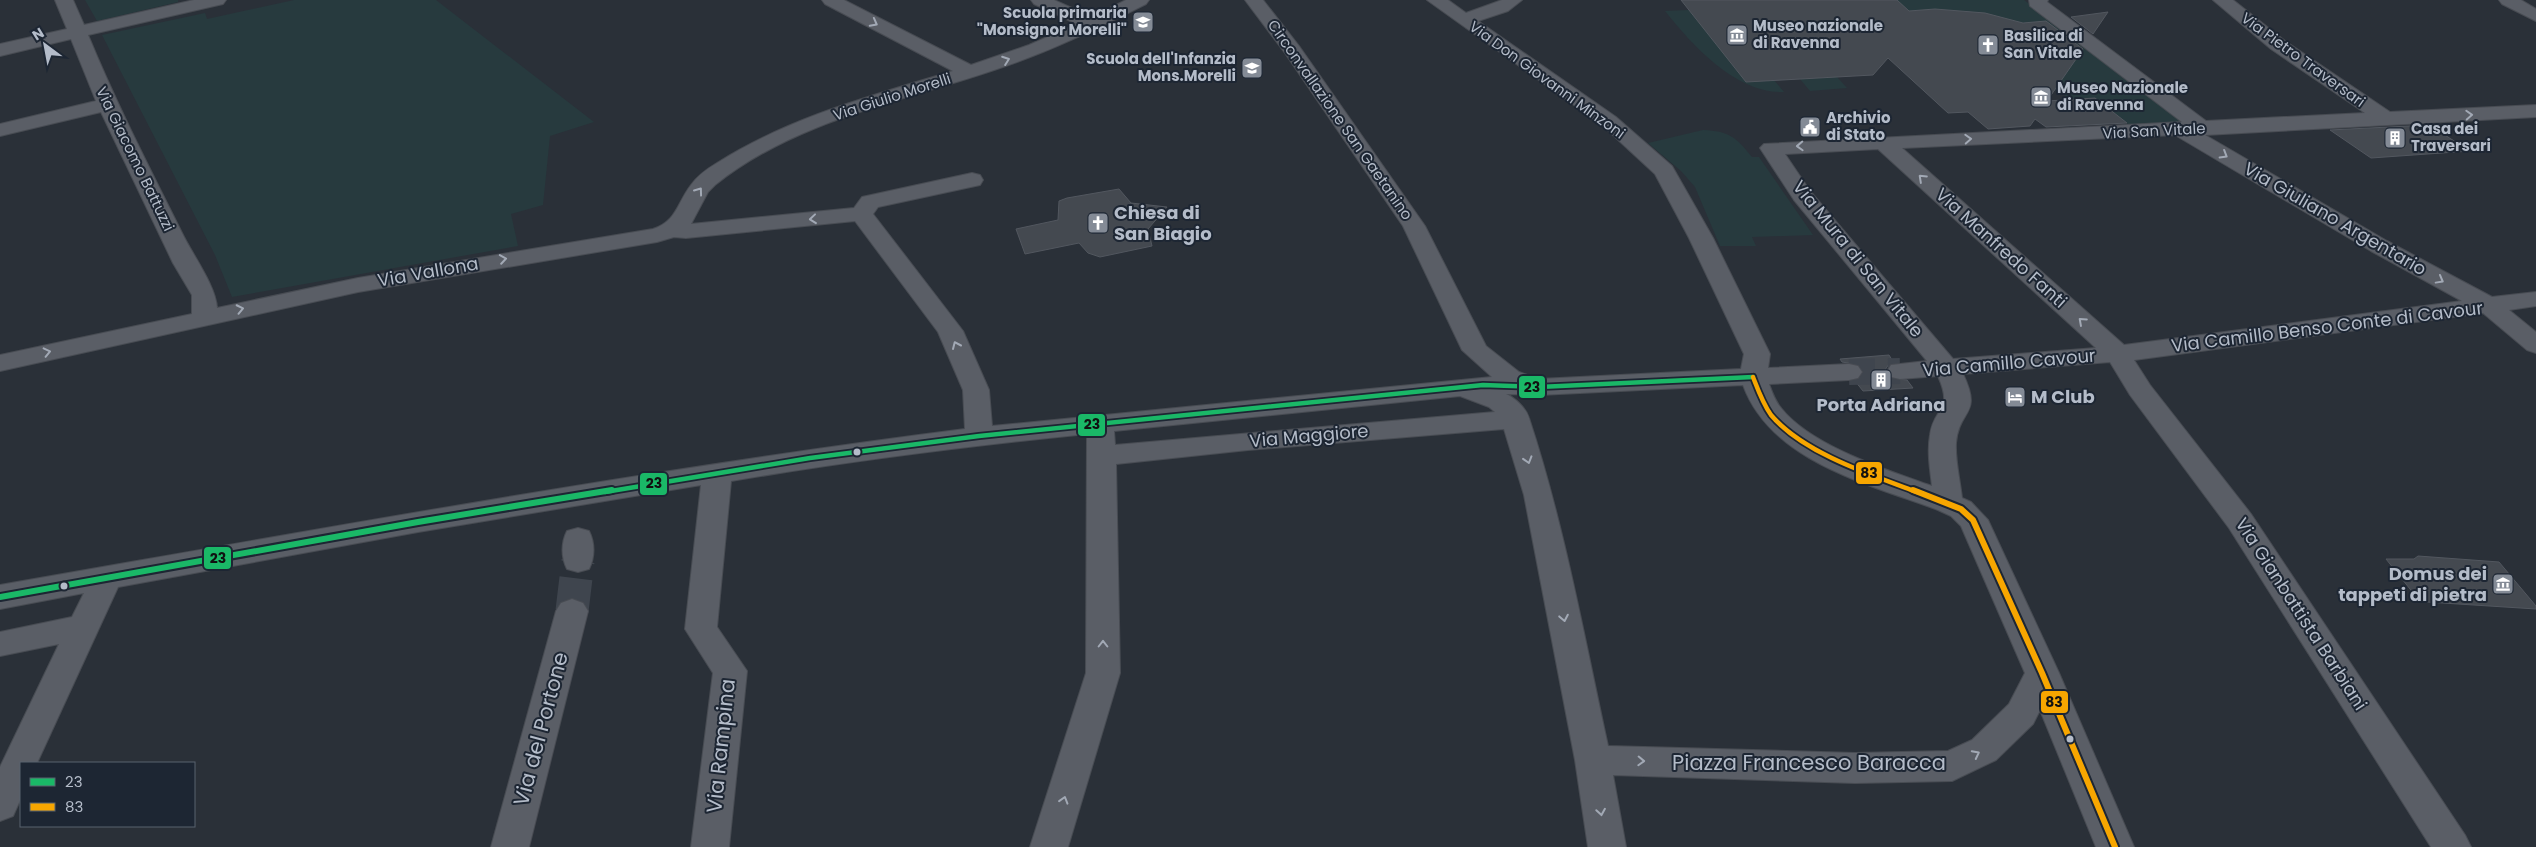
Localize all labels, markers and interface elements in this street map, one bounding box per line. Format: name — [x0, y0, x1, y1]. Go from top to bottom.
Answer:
place label: Scuola primaria "Monsignor Morelli" — [977, 2, 1127, 40]
street label: Via Pietro Traversari — [2237, 7, 2370, 112]
school or university icon: Scuola primaria "Monsignor Morelli" — [1131, 10, 1155, 34]
street label: Circonvallazione San Gaetanino — [1263, 15, 1418, 224]
place label: Museo nazionale di Ravenna — [1753, 15, 1883, 53]
street label: Via Don Giovanni Minzoni — [1465, 16, 1630, 143]
one-way arrow — [868, 17, 877, 27]
north arrow — [20, 20, 70, 70]
text: N — [28, 23, 48, 45]
museum icon: Museo nazionale di Ravenna — [1725, 23, 1749, 47]
place label: Basilica di San Vitale — [2004, 25, 2083, 63]
church icon: Basilica di San Vitale — [1976, 33, 2000, 57]
place label: Scuola dell'Infanzia Mons.Morelli — [1086, 48, 1236, 86]
one-way arrow — [1001, 56, 1010, 66]
school or university icon: Scuola dell'Infanzia Mons.Morelli — [1240, 56, 1264, 80]
street label: Via Giulio Morelli — [830, 68, 953, 125]
place label: Museo Nazionale di Ravenna — [2057, 77, 2188, 115]
street label: Via Giacomo Battuzzi — [91, 83, 180, 235]
museum icon: Museo Nazionale di Ravenna — [2029, 85, 2053, 109]
place label: Archivio di Stato — [1826, 107, 1891, 145]
one-way arrow — [2465, 109, 2473, 120]
public building icon: Archivio di Stato — [1798, 115, 1822, 139]
street label: Via San Vitale — [2102, 117, 2206, 144]
place label: Casa dei Traversari — [2411, 118, 2491, 156]
building icon: Casa dei Traversari — [2383, 126, 2407, 150]
one-way arrow — [1964, 134, 1972, 145]
one-way arrow — [1796, 141, 1804, 152]
one-way arrow — [2219, 148, 2228, 158]
street label: Via Giuliano Argentario — [2239, 156, 2431, 281]
street label: Via Mura di San Vitale — [1787, 175, 1930, 343]
one-way arrow — [1919, 175, 1928, 184]
street label: Via Manfredo Fanti — [1930, 182, 2072, 313]
one-way arrow — [693, 187, 702, 197]
place label: Chiesa di San Biagio — [1114, 200, 1212, 246]
church icon: Chiesa di San Biagio — [1086, 211, 1110, 235]
one-way arrow — [808, 213, 816, 224]
street label: Via Vallona — [376, 250, 480, 293]
one-way arrow — [499, 255, 507, 265]
one-way arrow — [2435, 274, 2444, 284]
street label: Via Camillo Benso Conte di Cavour — [2170, 295, 2485, 358]
one-way arrow — [236, 304, 245, 315]
one-way arrow — [2079, 318, 2088, 327]
one-way arrow — [952, 341, 963, 350]
street label: Via Camillo Cavour — [1921, 342, 2097, 383]
one-way arrow — [43, 347, 52, 358]
building icon: Porta Adriana — [1869, 368, 1893, 392]
line badge: 23 — [1518, 375, 1546, 399]
text: 23 — [1524, 377, 1540, 397]
place label: M Club — [2031, 384, 2095, 409]
hotel icon: M Club — [2003, 385, 2027, 409]
place label: Porta Adriana — [1817, 392, 1945, 417]
line badge: 23 — [1077, 413, 1106, 437]
text: 23 — [1084, 414, 1100, 434]
street label: Via Maggiore — [1248, 418, 1370, 453]
unlabelled marker — [852, 447, 862, 457]
one-way arrow — [1522, 455, 1532, 463]
line badge: 83 — [1855, 461, 1883, 485]
text: 83 — [1860, 463, 1878, 483]
line badge: 23 — [639, 472, 668, 496]
text: 23 — [646, 473, 662, 493]
street label: Via Gianbattista Barbiani — [2230, 513, 2373, 715]
line badge: 23 — [203, 546, 232, 570]
text: 23 — [210, 548, 226, 568]
place label: Domus dei tappeti di pietra — [2338, 561, 2487, 607]
museum icon: Domus dei tappeti di pietra — [2491, 572, 2515, 596]
unlabelled marker — [59, 581, 69, 591]
one-way arrow — [1558, 614, 1568, 623]
one-way arrow — [1098, 640, 1108, 648]
street label: Via del Portone — [506, 649, 575, 809]
street label: Via Rampina — [699, 677, 742, 814]
line badge: 83 — [2040, 690, 2069, 714]
text: 83 — [2045, 692, 2063, 712]
unlabelled marker — [2065, 734, 2075, 744]
street label: Piazza Francesco Baracca — [1672, 748, 1946, 777]
one-way arrow — [1971, 750, 1980, 760]
one-way arrow — [1638, 756, 1646, 767]
legend — [20, 762, 195, 827]
text: 23 — [65, 771, 82, 792]
text: 83 — [65, 796, 83, 817]
one-way arrow — [1058, 797, 1068, 805]
one-way arrow — [1595, 808, 1606, 816]

